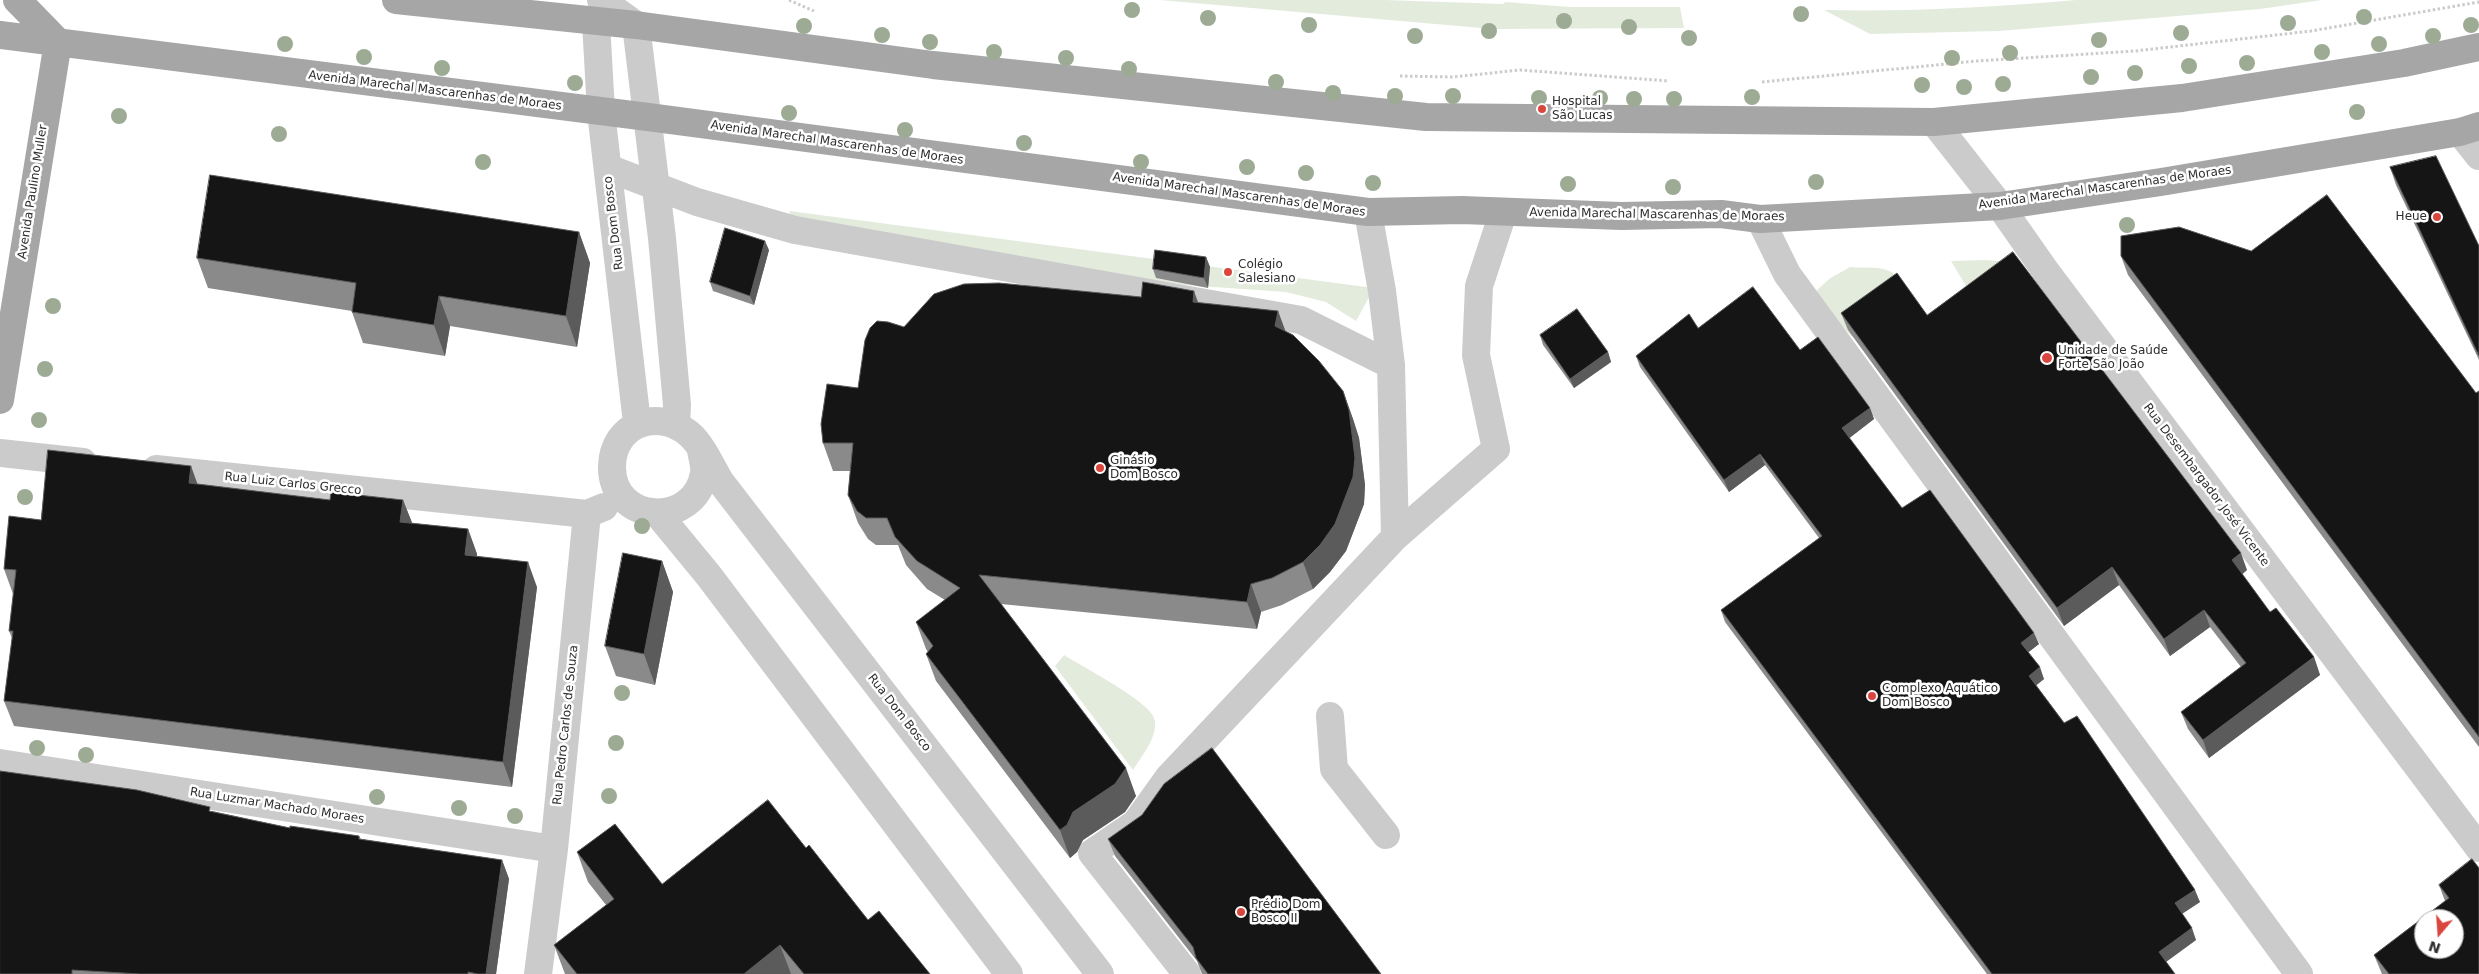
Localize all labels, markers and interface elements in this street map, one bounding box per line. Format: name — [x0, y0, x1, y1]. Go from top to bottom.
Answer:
street label: Avenida Marechal Mascarenhas de Moraes — [307, 68, 563, 114]
place label: Hospital São Lucas — [1552, 95, 1612, 123]
marker: Hospital São Lucas — [1536, 103, 1548, 115]
street label: Avenida Marechal Mascarenhas de Moraes — [710, 118, 964, 168]
street label: Avenida Paulino Muller — [15, 124, 51, 260]
street label: Avenida Marechal Mascarenhas de Moraes — [1978, 163, 2232, 213]
street label: Avenida Marechal Mascarenhas de Moraes — [1112, 170, 1366, 220]
street label: Rua Dom Bosco — [601, 175, 627, 271]
street label: Avenida Marechal Mascarenhas de Moraes — [1529, 206, 1785, 224]
place label: Heue — [2396, 210, 2427, 224]
marker: Heue — [2431, 211, 2443, 223]
place label: Colégio Salesiano — [1238, 258, 1296, 286]
marker: Colégio Salesiano — [1222, 266, 1234, 278]
place label: Unidade de Saúde Forte São João — [2058, 344, 2168, 372]
marker: Unidade de Saúde Forte São João — [2040, 351, 2054, 365]
street label: Rua Desembargador José Vicente — [2140, 401, 2272, 569]
place label: Ginásio Dom Bosco — [1110, 454, 1178, 482]
marker: Ginásio Dom Bosco — [1094, 462, 1106, 474]
street label: Rua Luiz Carlos Grecco — [224, 470, 362, 498]
street label: Rua Pedro Carlos de Souza — [550, 644, 582, 806]
street label: Rua Dom Bosco — [864, 671, 934, 755]
place label: Complexo Aquático Dom Bosco — [1882, 682, 1998, 710]
marker: Complexo Aquático Dom Bosco — [1866, 690, 1878, 702]
street label: Rua Luzmar Machado Moraes — [189, 785, 365, 827]
place label: Prédio Dom Bosco II — [1251, 898, 1320, 926]
marker: Prédio Dom Bosco II — [1235, 906, 1247, 918]
north arrow — [2414, 909, 2464, 959]
text: N — [2427, 938, 2443, 957]

